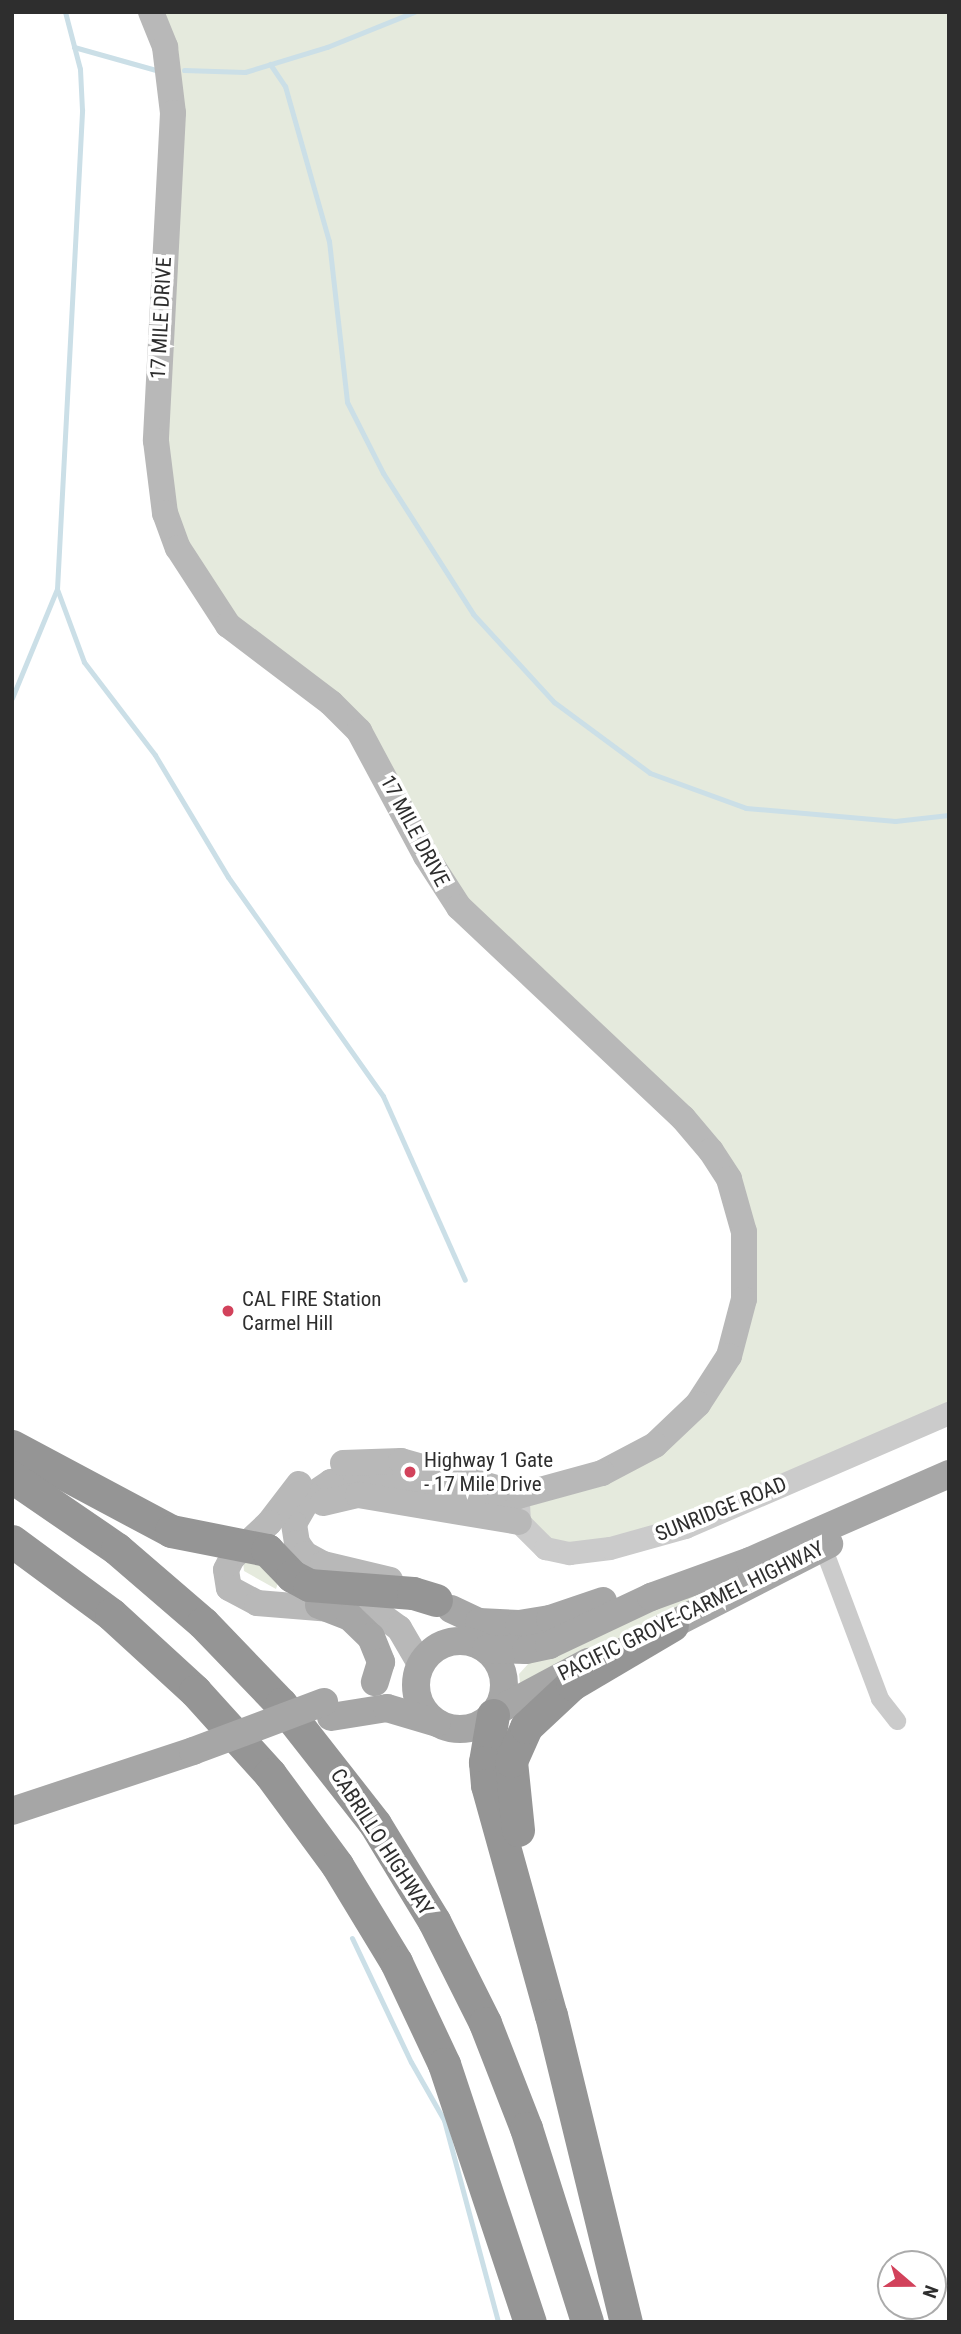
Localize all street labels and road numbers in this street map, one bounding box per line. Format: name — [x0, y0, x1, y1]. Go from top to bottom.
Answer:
street label: 17 MILE DRIVE — [145, 256, 177, 380]
street label: 17 MILE DRIVE — [375, 771, 455, 891]
street label: SUNRIDGE ROAD — [652, 1471, 790, 1547]
street label: PACIFIC GROVE-CARMEL HIGHWAY — [554, 1536, 828, 1686]
street label: CABRILLO HIGHWAY — [325, 1764, 439, 1920]

